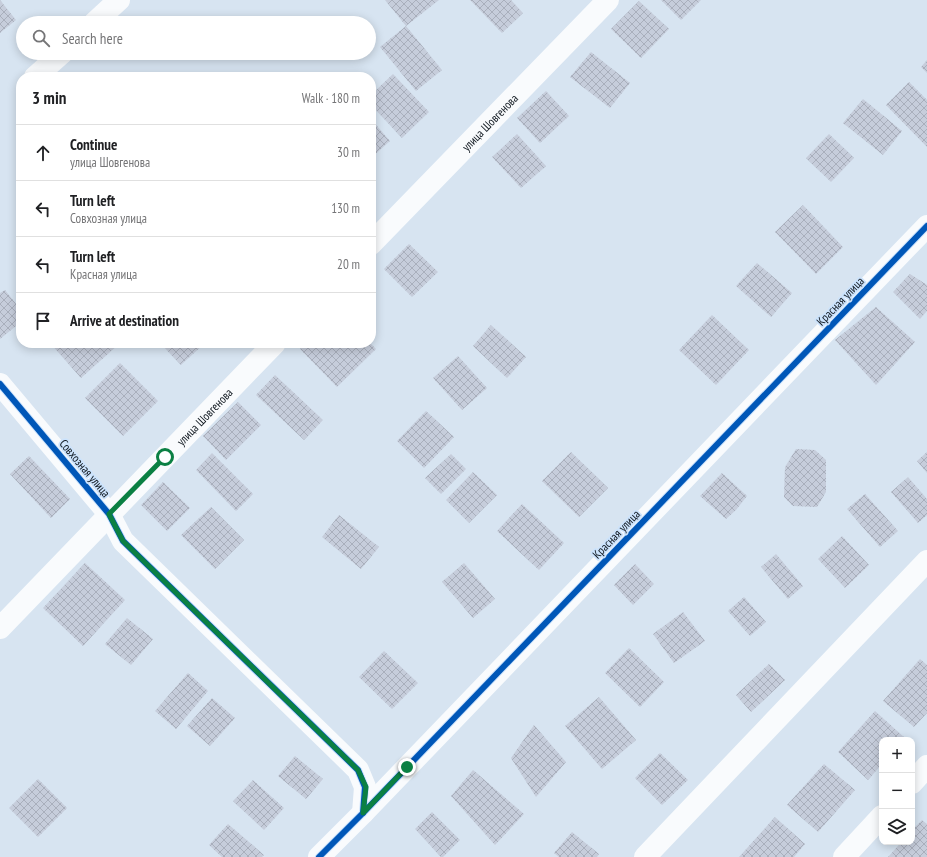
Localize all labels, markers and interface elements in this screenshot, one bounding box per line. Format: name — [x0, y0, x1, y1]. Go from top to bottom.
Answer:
search box — [16, 16, 376, 60]
icon: search — [30, 27, 52, 49]
text: Search here — [62, 29, 123, 48]
text: 3 min — [32, 87, 66, 109]
text: Walk · 180 m — [302, 90, 360, 107]
street label: улица Шовгенова — [458, 90, 521, 154]
text: Continue — [70, 135, 117, 154]
icon: ahead — [32, 142, 54, 164]
text: 30 m — [337, 144, 360, 161]
text: улица Шовгенова — [70, 154, 150, 171]
text: Turn left — [70, 191, 115, 210]
icon: left — [32, 198, 54, 220]
text: 130 m — [331, 200, 360, 217]
text: Совхозная улица — [70, 210, 147, 227]
text: Turn left — [70, 247, 115, 266]
icon: left — [32, 254, 54, 276]
text: 20 m — [337, 256, 360, 273]
text: Красная улица — [70, 266, 137, 283]
street label: Красная улица — [813, 273, 867, 328]
icon: arrive — [32, 310, 54, 332]
text: Arrive at destination — [70, 311, 179, 330]
street label: улица Шовгенова — [173, 384, 235, 448]
street label: Совхозная улица — [56, 436, 114, 500]
route start — [156, 448, 174, 466]
street label: Красная улица — [589, 506, 643, 561]
map controls — [879, 737, 915, 845]
button: + — [879, 737, 915, 773]
route end — [398, 758, 416, 776]
button: − — [879, 773, 915, 809]
button: layers — [879, 809, 915, 845]

